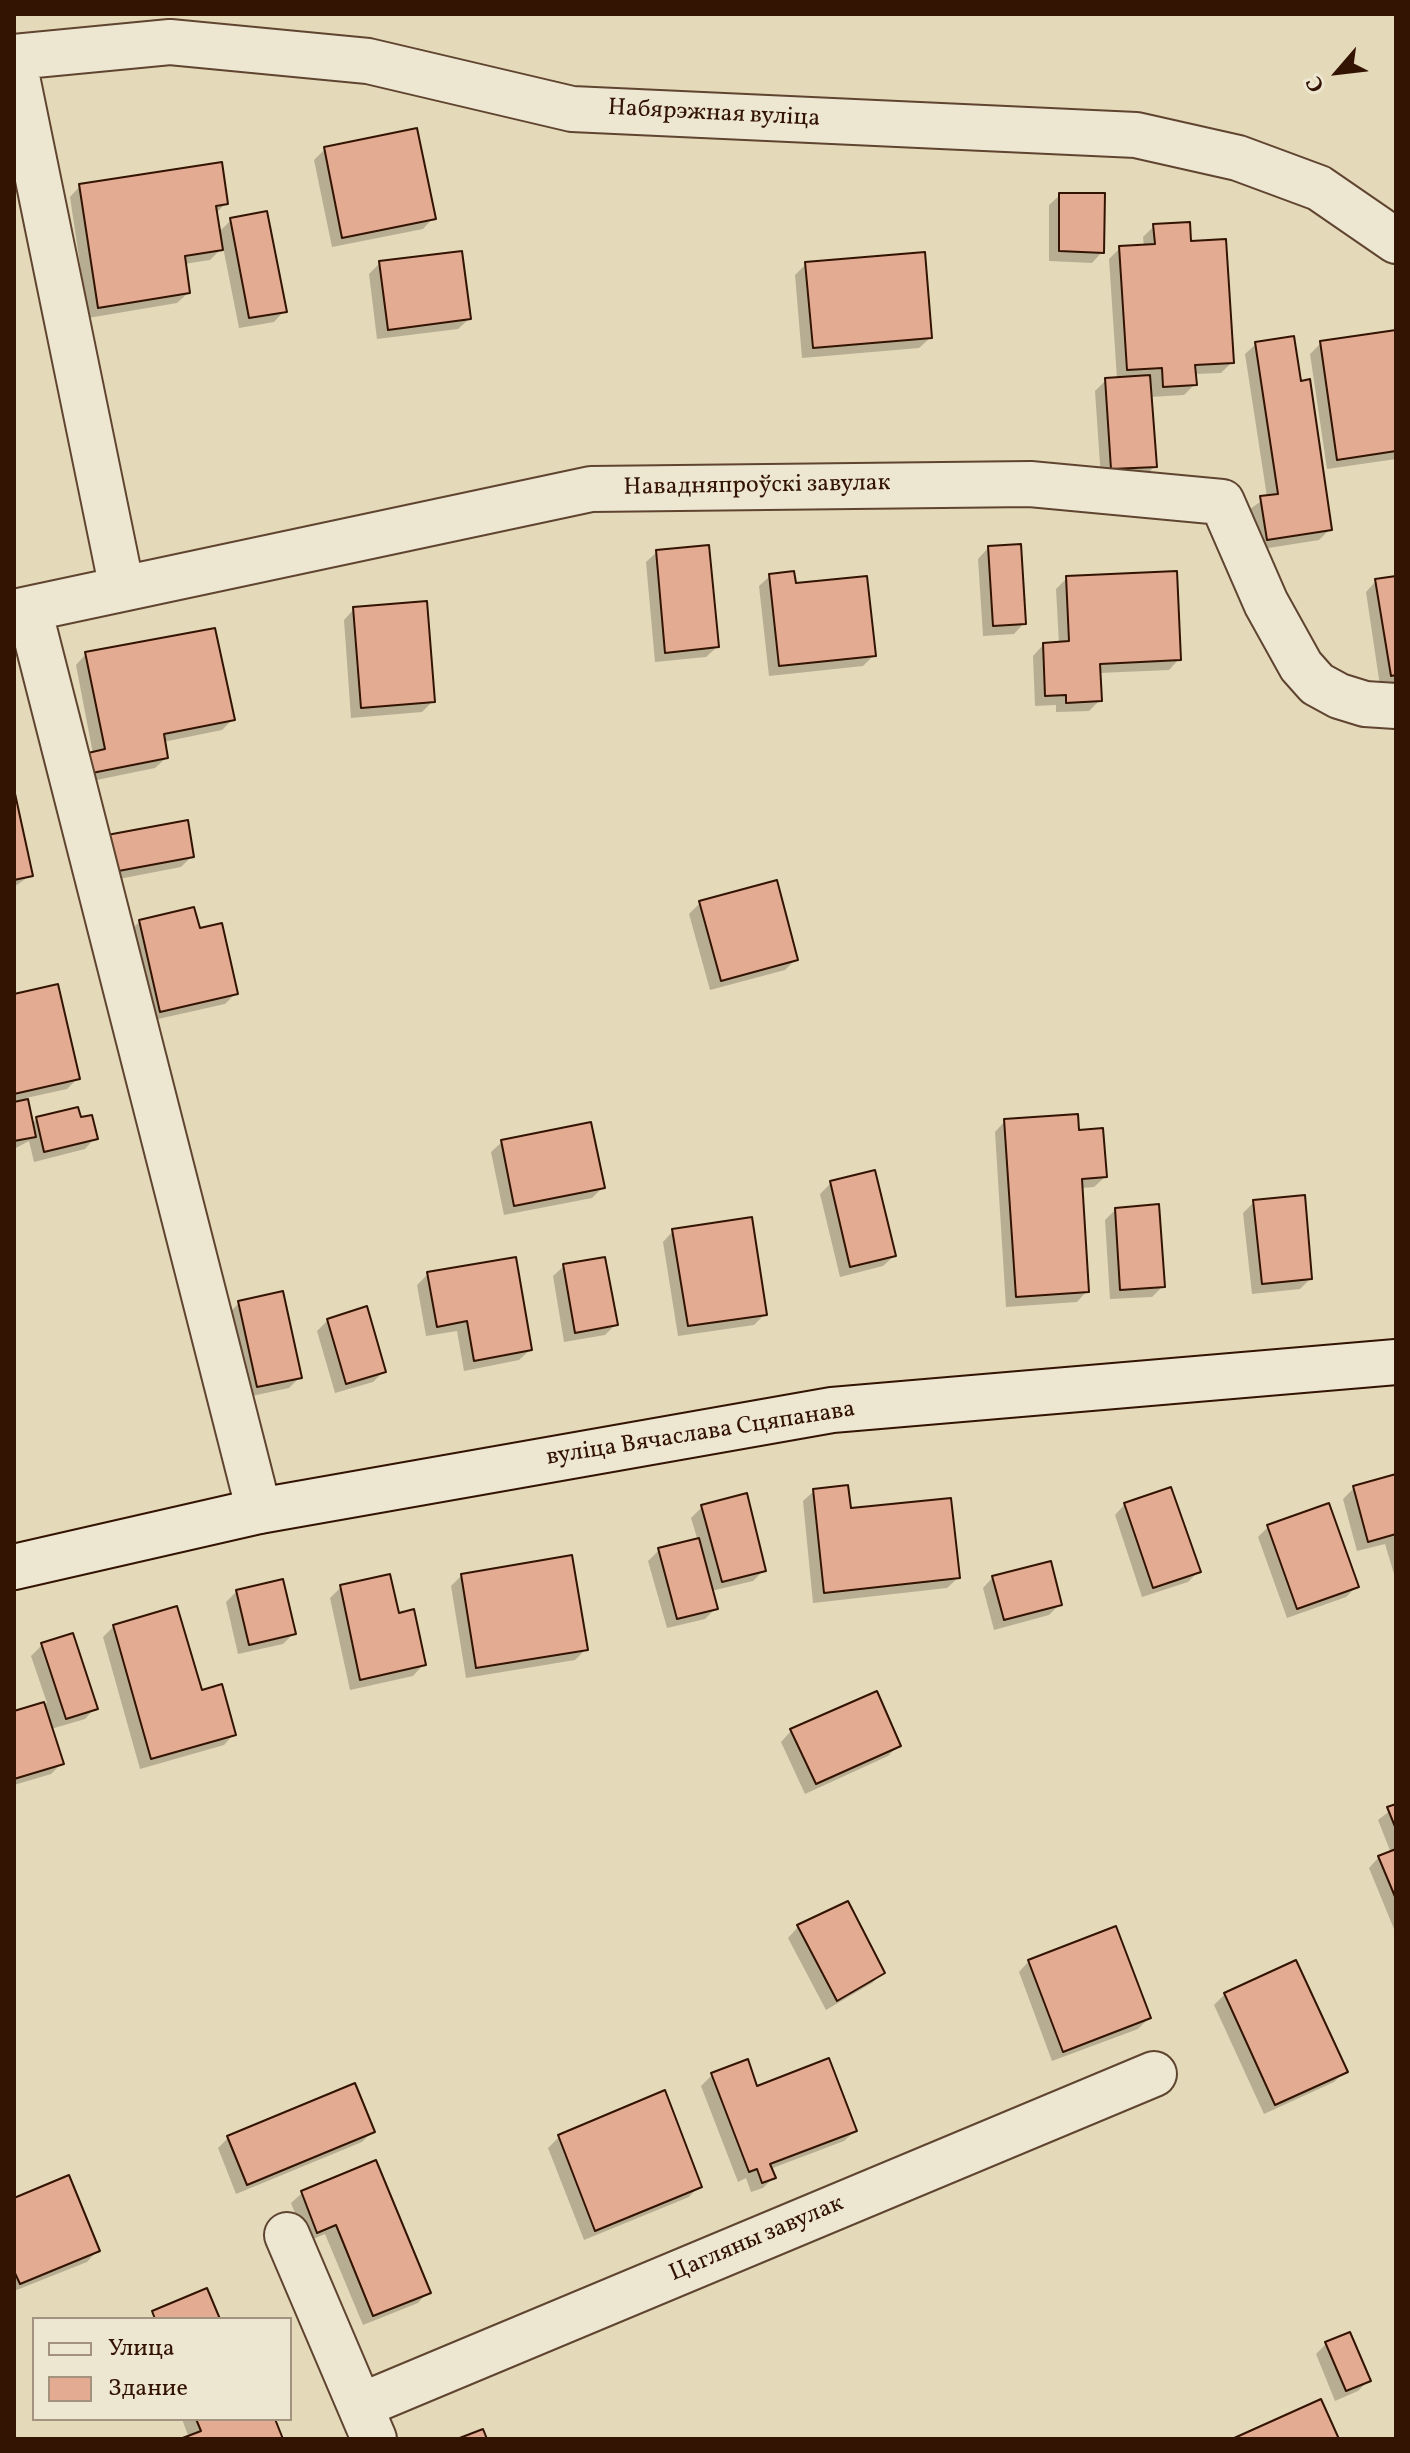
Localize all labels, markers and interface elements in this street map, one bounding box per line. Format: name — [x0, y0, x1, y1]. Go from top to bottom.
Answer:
north arrow — [1298, 32, 1378, 112]
text: С — [1299, 70, 1333, 97]
street label: Набярэжная вуліца — [607, 95, 821, 135]
street label: Навадняпроўскі завулак — [623, 470, 891, 504]
street label: вуліца Вячаслава Сцяпанава — [545, 1396, 857, 1474]
street label: Цагляны завулак — [666, 2190, 848, 2290]
legend — [32, 2317, 292, 2421]
text: Улица — [108, 2332, 175, 2366]
text: Здание — [108, 2372, 188, 2406]

